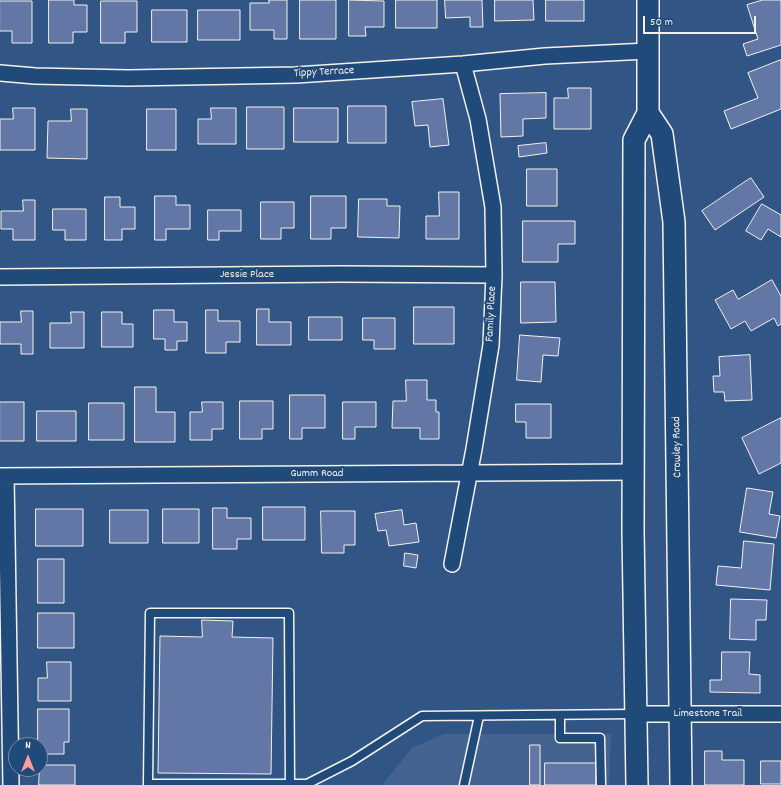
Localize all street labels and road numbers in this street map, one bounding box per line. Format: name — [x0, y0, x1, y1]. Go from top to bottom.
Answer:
street label: Tippy Terrace — [293, 64, 355, 82]
street label: Jessie Place — [220, 268, 274, 282]
street label: Family Place — [483, 286, 501, 342]
street label: Crowley Road — [670, 416, 686, 478]
street label: Gumm Road — [291, 467, 343, 481]
street label: Limestone Trail — [674, 707, 742, 721]

